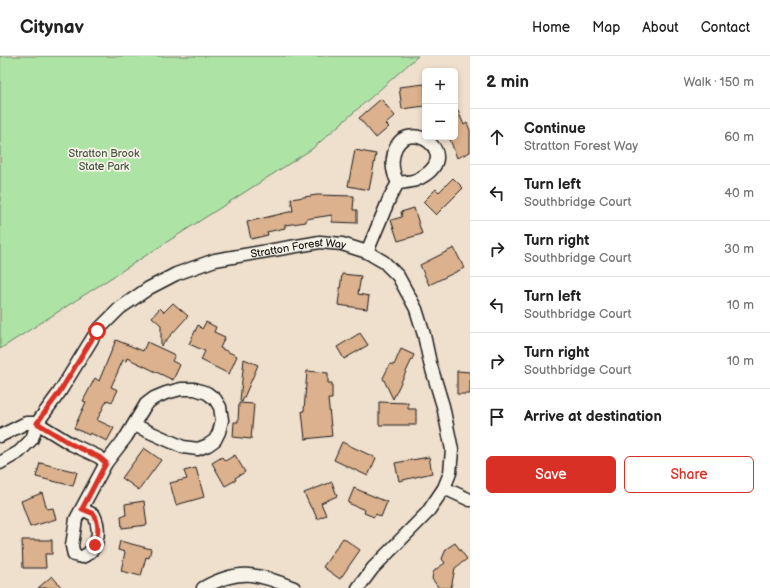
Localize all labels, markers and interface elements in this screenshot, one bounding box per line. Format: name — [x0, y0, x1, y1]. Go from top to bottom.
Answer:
text: Citynav — [20, 16, 84, 39]
text: Home — [532, 19, 570, 36]
text: Map — [592, 19, 620, 36]
text: About — [642, 19, 679, 36]
text: Contact — [701, 19, 750, 36]
map controls — [422, 68, 458, 140]
button: + — [422, 68, 458, 104]
text: 2 min — [486, 72, 529, 92]
text: Walk · 150 m — [683, 74, 754, 90]
button: − — [422, 104, 458, 140]
text: Continue — [524, 119, 586, 138]
icon: ahead — [486, 126, 508, 148]
text: 60 m — [724, 129, 754, 145]
text: Stratton Forest Way — [524, 138, 638, 154]
park label: Stratton Brook State Park — [68, 147, 140, 173]
text: Turn left — [524, 175, 581, 194]
icon: left — [486, 182, 508, 204]
text: 40 m — [724, 185, 754, 201]
text: Southbridge Court — [524, 194, 631, 210]
text: Turn right — [524, 231, 589, 250]
street label: Stratton Forest Way — [249, 235, 348, 260]
icon: right — [486, 238, 508, 260]
text: 30 m — [724, 241, 754, 257]
text: Southbridge Court — [524, 250, 631, 266]
text: Turn left — [524, 287, 581, 306]
icon: left — [486, 294, 508, 316]
text: 10 m — [727, 297, 754, 313]
text: Southbridge Court — [524, 306, 631, 322]
route start — [88, 322, 106, 340]
text: Turn right — [524, 343, 589, 362]
icon: right — [486, 350, 508, 372]
text: 10 m — [727, 353, 754, 369]
text: Southbridge Court — [524, 362, 631, 378]
icon: arrive — [486, 406, 508, 428]
text: Arrive at destination — [524, 407, 662, 426]
button: Save — [486, 456, 616, 493]
button: Share — [624, 456, 754, 493]
route end — [86, 536, 104, 554]

